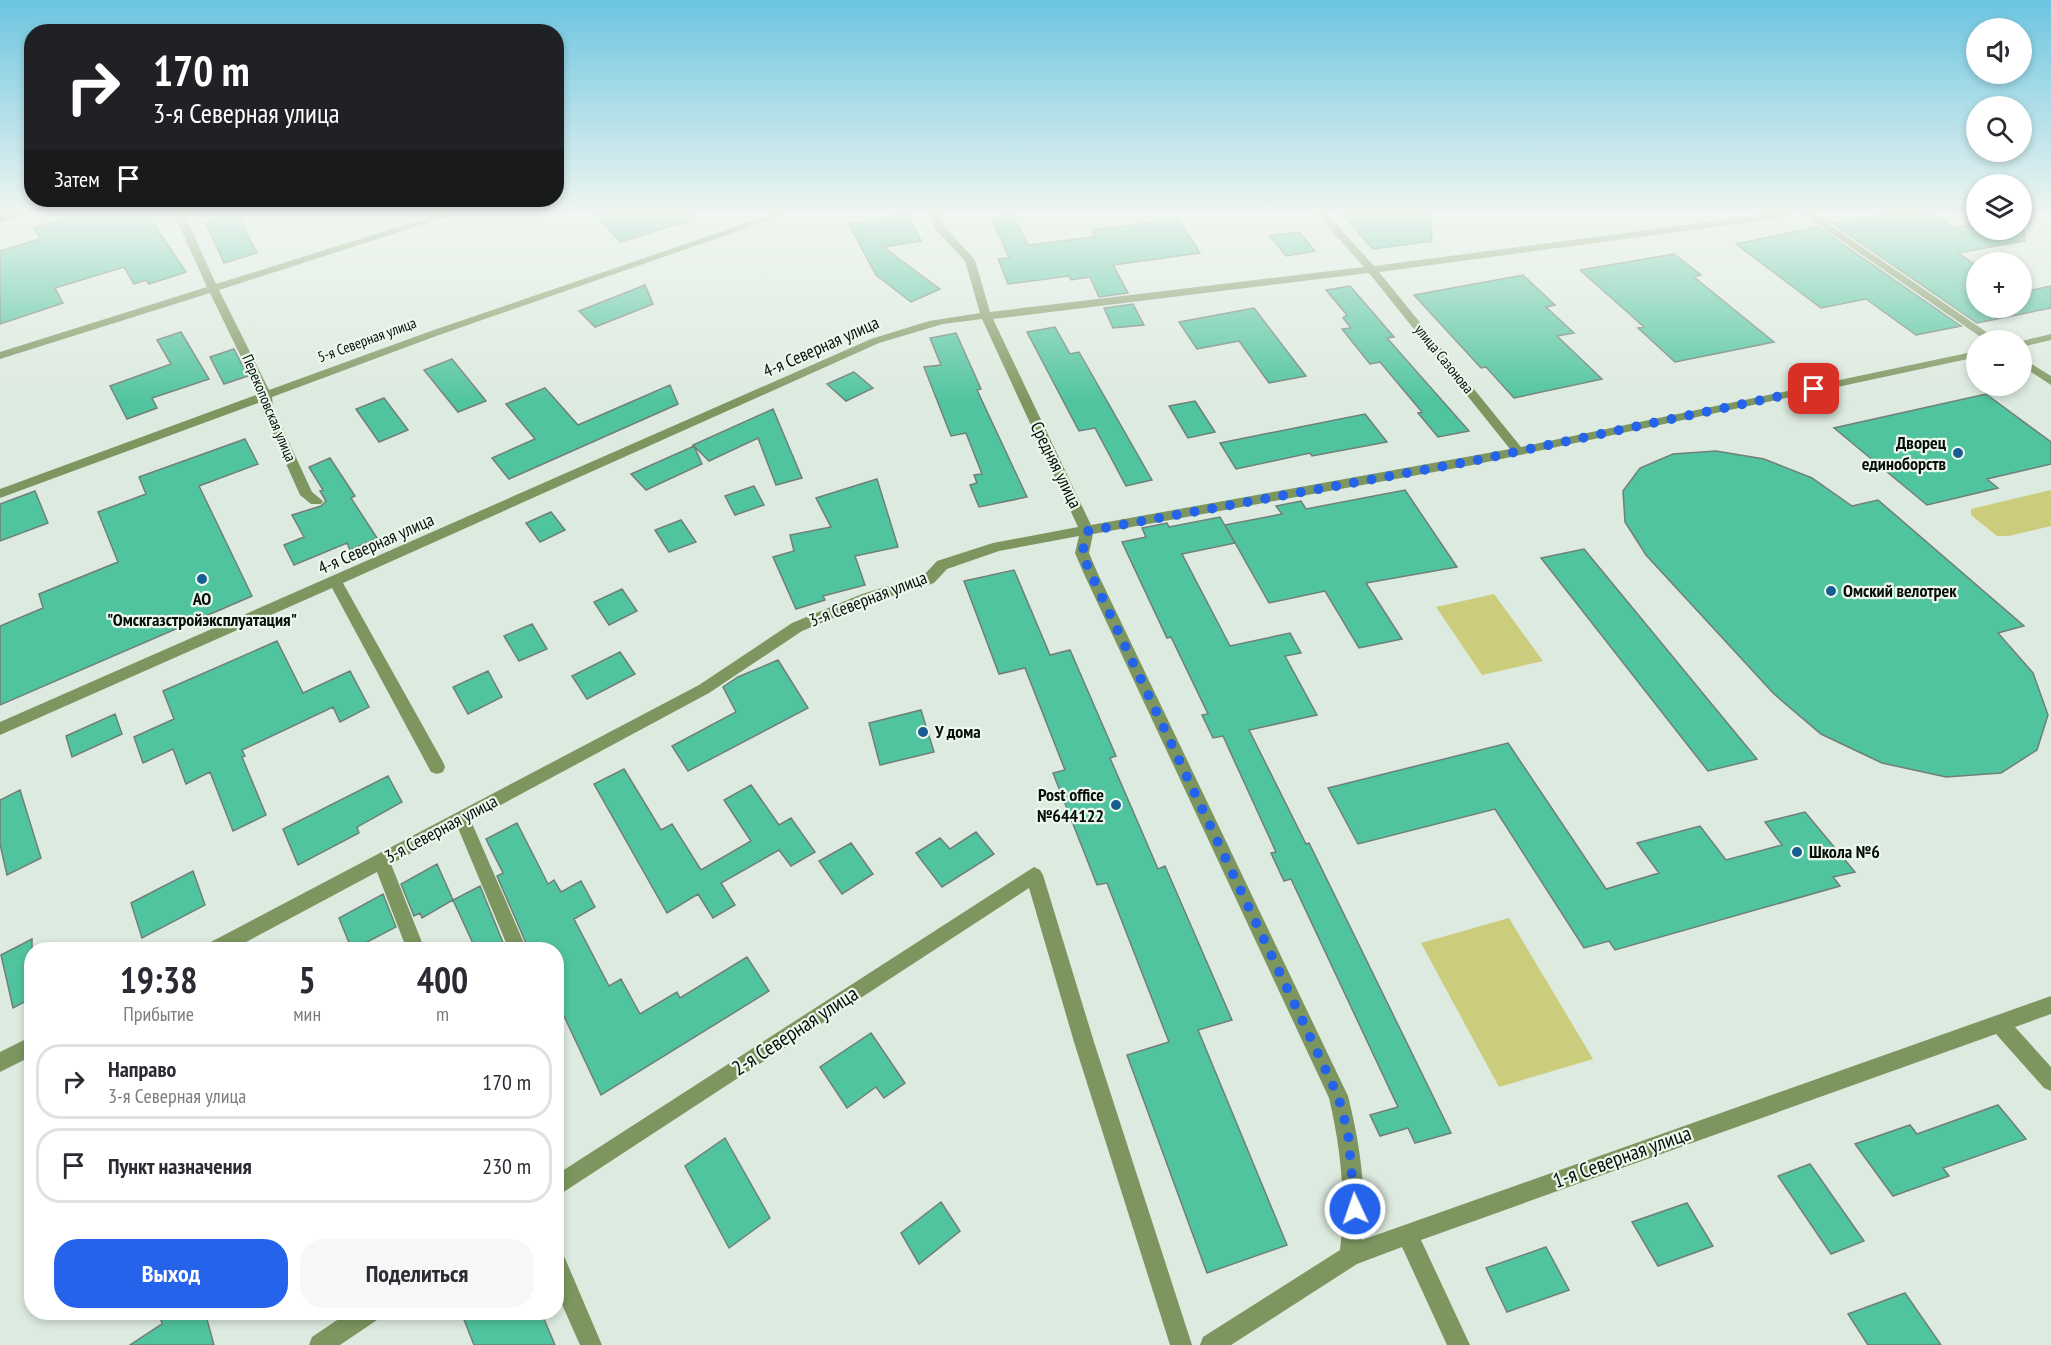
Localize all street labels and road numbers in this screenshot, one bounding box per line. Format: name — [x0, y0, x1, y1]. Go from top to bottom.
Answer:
street label: 4-я Северная улица — [759, 311, 882, 382]
street label: 5-я Северная улица — [315, 313, 419, 366]
street label: улица Сазонова — [1411, 320, 1478, 397]
street label: Перекоповская улица — [238, 351, 301, 464]
street label: Средняя улица — [1026, 418, 1087, 512]
street label: 4-я Северная улица — [314, 508, 437, 579]
street label: 3-я Северная улица — [806, 565, 930, 632]
street label: 3-я Северная улица — [380, 789, 501, 868]
street label: 2-я Северная улица — [726, 980, 863, 1081]
street label: 1-я Северная улица — [1549, 1119, 1695, 1194]

